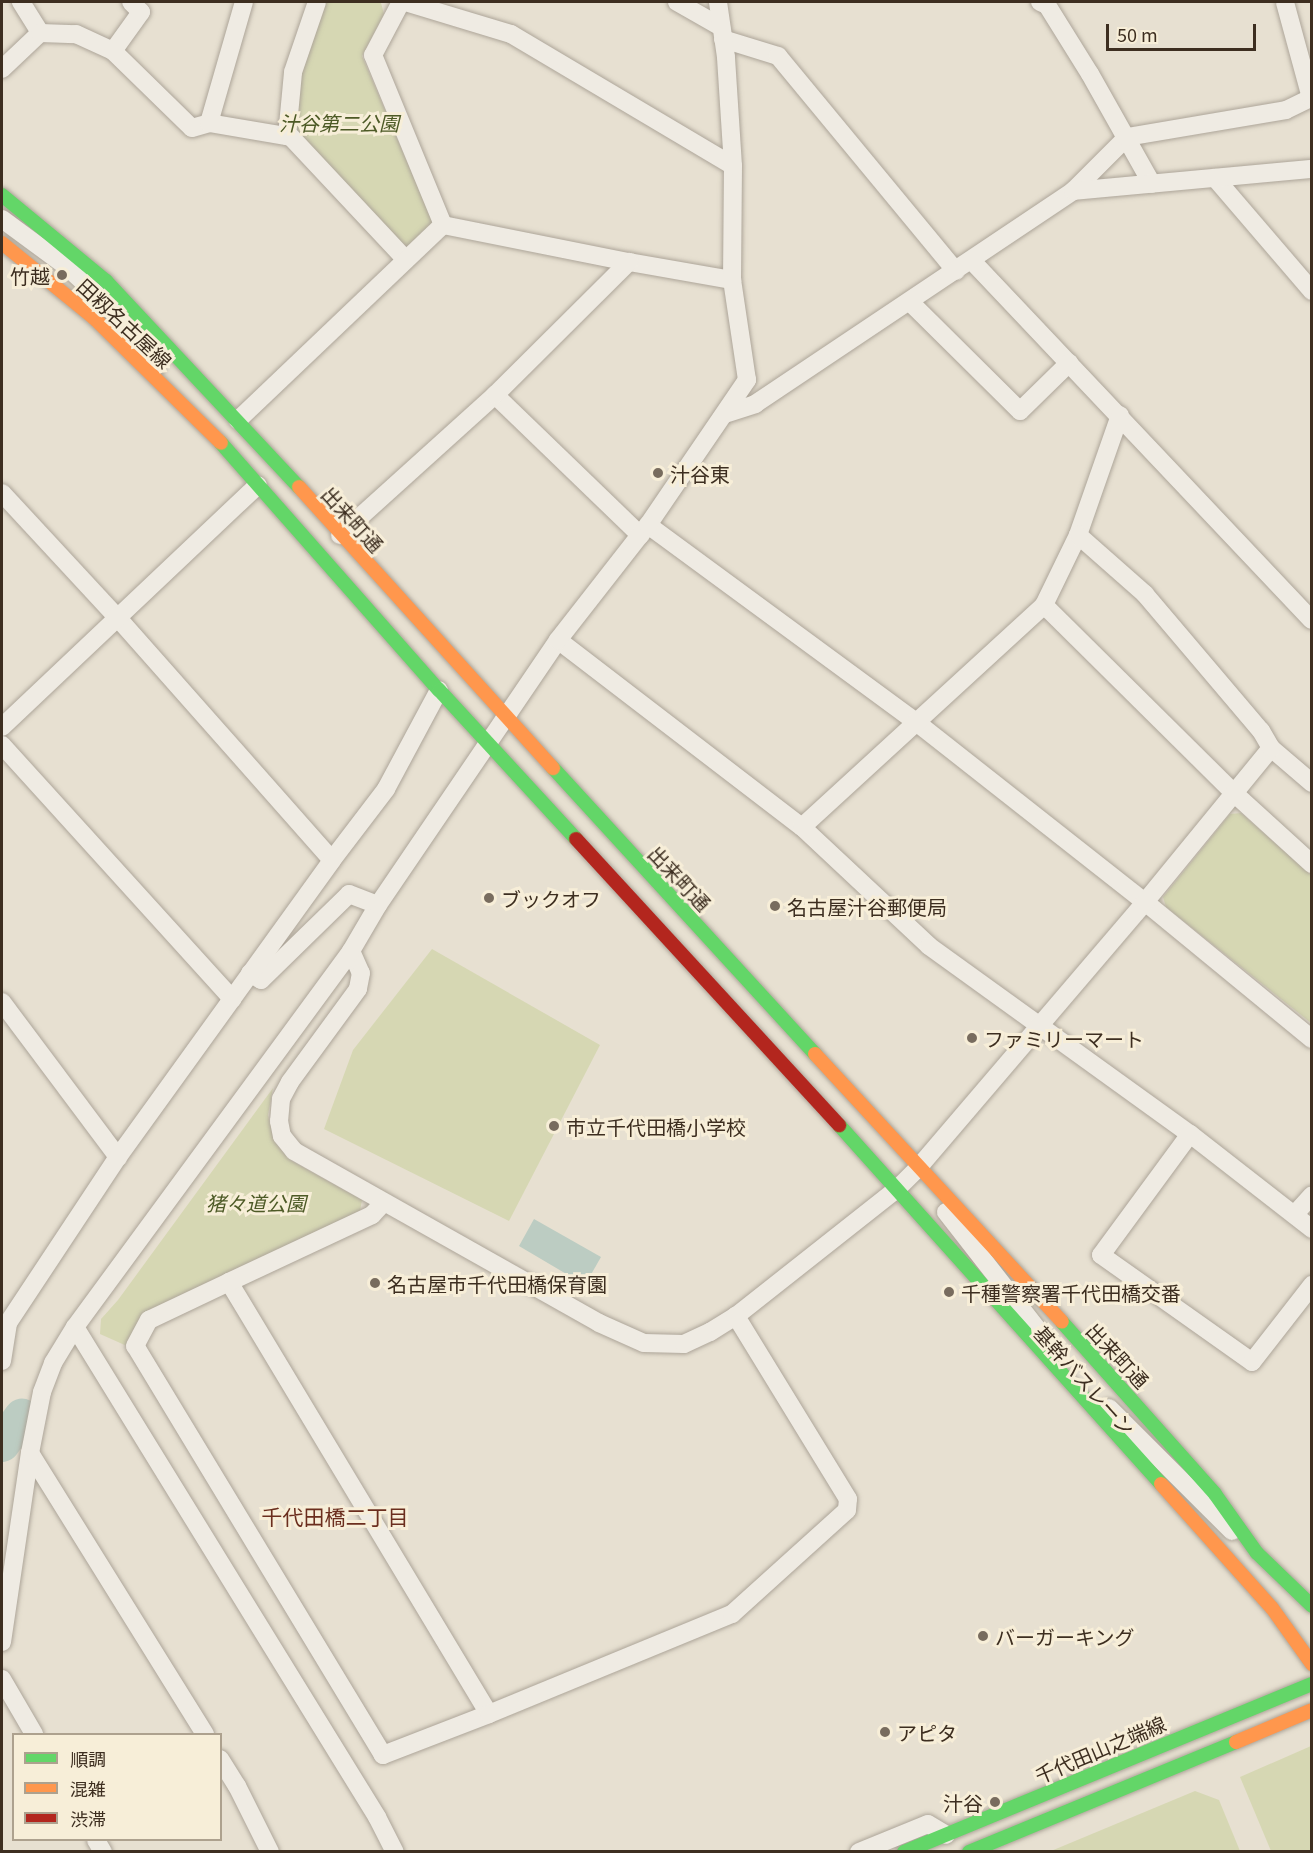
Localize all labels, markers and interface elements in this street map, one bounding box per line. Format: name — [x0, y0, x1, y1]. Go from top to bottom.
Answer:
scale bar — [1109, 12, 1259, 50]
text: 50 m — [1117, 21, 1158, 47]
park label: 汁谷第二公園 — [279, 110, 399, 134]
place label: 竹越 — [10, 263, 50, 287]
marker: 竹越 — [55, 268, 69, 282]
street label: 田籾名古屋線 — [73, 273, 177, 373]
place label: 汁谷東 — [670, 461, 730, 485]
marker: 汁谷東 — [651, 466, 665, 480]
street label: 出来町通 — [317, 481, 389, 557]
street label: 出来町通 — [644, 841, 716, 915]
place label: ブックオフ — [501, 886, 601, 910]
marker: ブックオフ — [482, 891, 496, 905]
place label: 名古屋汁谷郵便局 — [787, 894, 947, 918]
marker: 名古屋汁谷郵便局 — [768, 899, 782, 913]
place label: ファミリーマート — [984, 1026, 1144, 1050]
marker: ファミリーマート — [965, 1031, 979, 1045]
place label: 市立千代田橋小学校 — [566, 1114, 746, 1138]
marker: 市立千代田橋小学校 — [547, 1119, 561, 1133]
park label: 猪々道公園 — [206, 1190, 306, 1214]
place label: 名古屋市千代田橋保育園 — [387, 1271, 607, 1295]
marker: 名古屋市千代田橋保育園 — [368, 1276, 382, 1290]
place label: 千種警察署千代田橋交番 — [961, 1280, 1181, 1304]
marker: 千種警察署千代田橋交番 — [942, 1285, 956, 1299]
street label: 出来町通 — [1082, 1318, 1154, 1392]
street label: 基幹バスレーン — [1029, 1320, 1141, 1440]
district label: 千代田橋二丁目 — [262, 1503, 408, 1529]
place label: バーガーキング — [995, 1624, 1135, 1648]
marker: バーガーキング — [976, 1629, 990, 1643]
street label: 千代田山之端線 — [1031, 1711, 1169, 1787]
place label: アピタ — [897, 1720, 957, 1744]
marker: アピタ — [878, 1725, 892, 1739]
legend — [12, 1733, 222, 1841]
text: 順調 — [70, 1745, 106, 1771]
text: 混雑 — [70, 1775, 106, 1801]
place label: 汁谷 — [943, 1790, 983, 1814]
marker: 汁谷 — [988, 1795, 1002, 1809]
text: 渋滞 — [70, 1805, 106, 1831]

